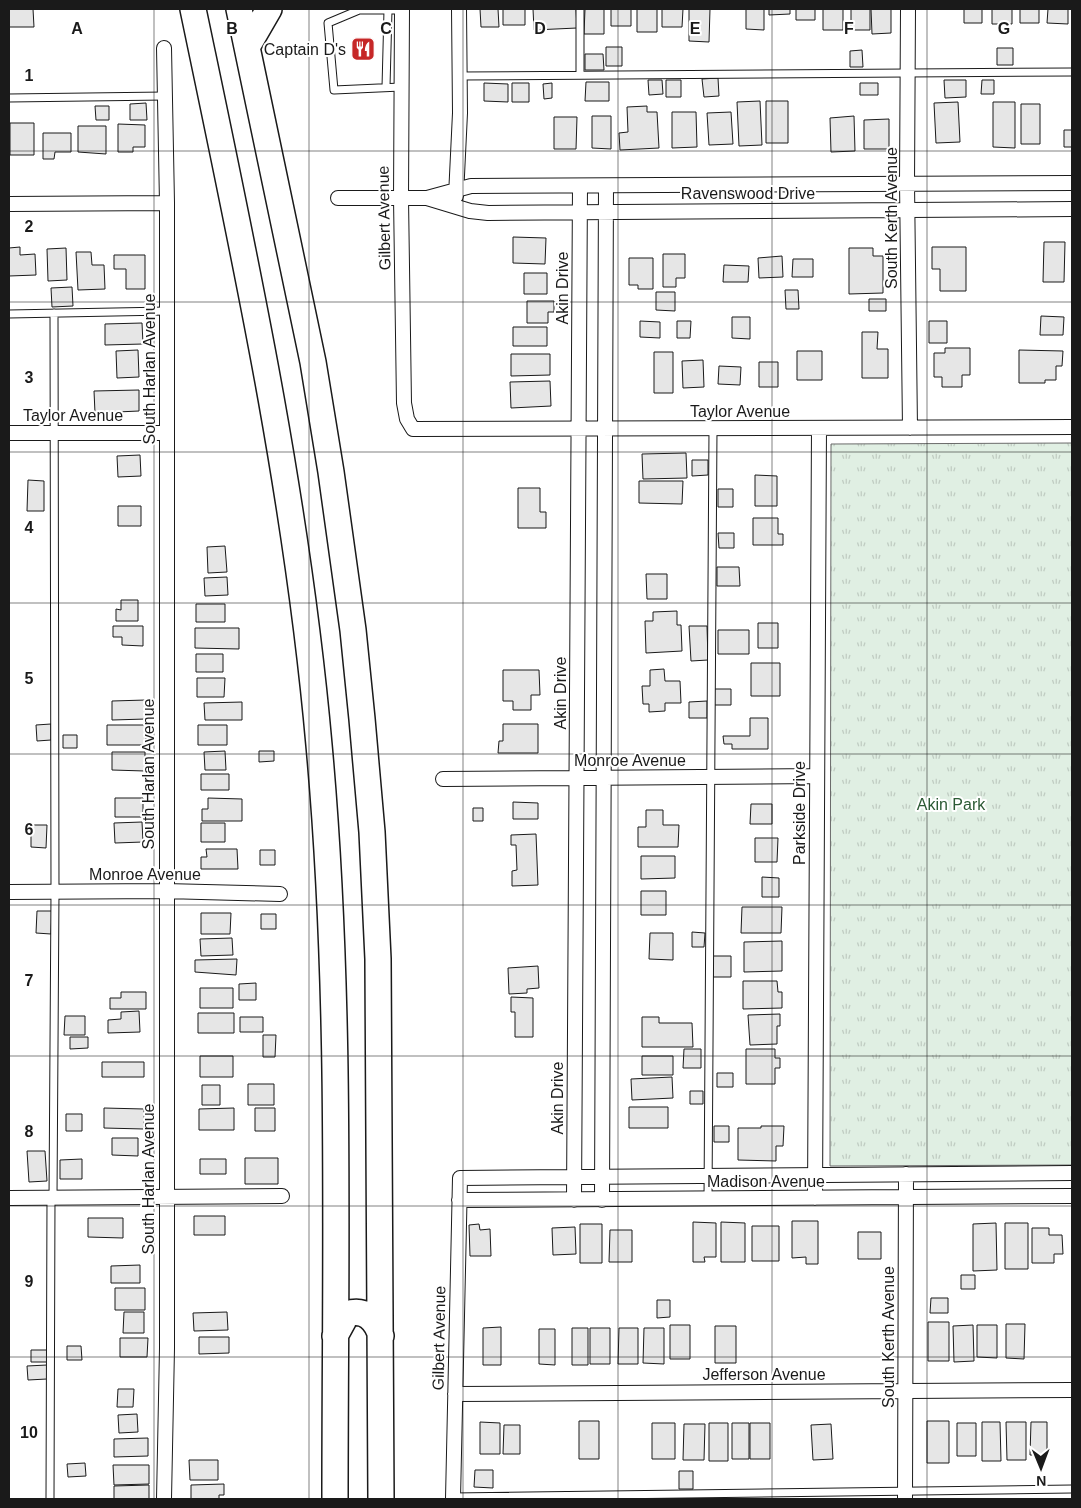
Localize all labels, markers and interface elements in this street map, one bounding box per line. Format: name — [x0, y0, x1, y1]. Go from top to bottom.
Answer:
text: A — [71, 20, 83, 37]
text: B — [226, 20, 238, 37]
text: C — [380, 20, 392, 37]
text: D — [534, 20, 546, 37]
text: E — [690, 20, 701, 37]
text: F — [844, 20, 854, 37]
text: G — [998, 20, 1010, 37]
restaurant icon: Captain D's — [350, 36, 376, 62]
place label: Captain D's — [264, 41, 346, 58]
text: 1 — [25, 67, 34, 84]
street label: South Kerth Avenue — [883, 147, 900, 289]
street label: Gilbert Avenue — [375, 165, 393, 270]
street label: Ravenswood Drive — [681, 185, 815, 202]
text: 2 — [25, 218, 34, 235]
street label: Akin Drive — [554, 251, 571, 324]
street label: South Harlan Avenue — [141, 293, 158, 444]
text: 3 — [25, 369, 34, 386]
street label: Taylor Avenue — [690, 403, 790, 420]
street label: Taylor Avenue — [23, 407, 123, 424]
text: 4 — [25, 519, 34, 536]
street label: Akin Drive — [552, 656, 569, 729]
text: 5 — [25, 670, 34, 687]
street label: South Harlan Avenue — [140, 698, 157, 849]
street label: Monroe Avenue — [574, 752, 686, 769]
street label: Parkside Drive — [791, 761, 808, 865]
park label: Akin Park — [917, 796, 986, 813]
text: 6 — [25, 821, 34, 838]
street label: Monroe Avenue — [89, 866, 201, 883]
text: 7 — [25, 972, 34, 989]
street label: Akin Drive — [549, 1061, 566, 1134]
street label: South Harlan Avenue — [140, 1103, 157, 1254]
text: 8 — [25, 1123, 34, 1140]
street label: Madison Avenue — [707, 1173, 825, 1190]
street label: South Kerth Avenue — [880, 1266, 897, 1408]
text: 9 — [25, 1273, 34, 1290]
street label: Gilbert Avenue — [430, 1285, 448, 1390]
street label: Jefferson Avenue — [702, 1366, 826, 1383]
text: 10 — [20, 1424, 38, 1441]
north arrow — [1016, 1443, 1066, 1493]
text: N — [1036, 1473, 1046, 1489]

